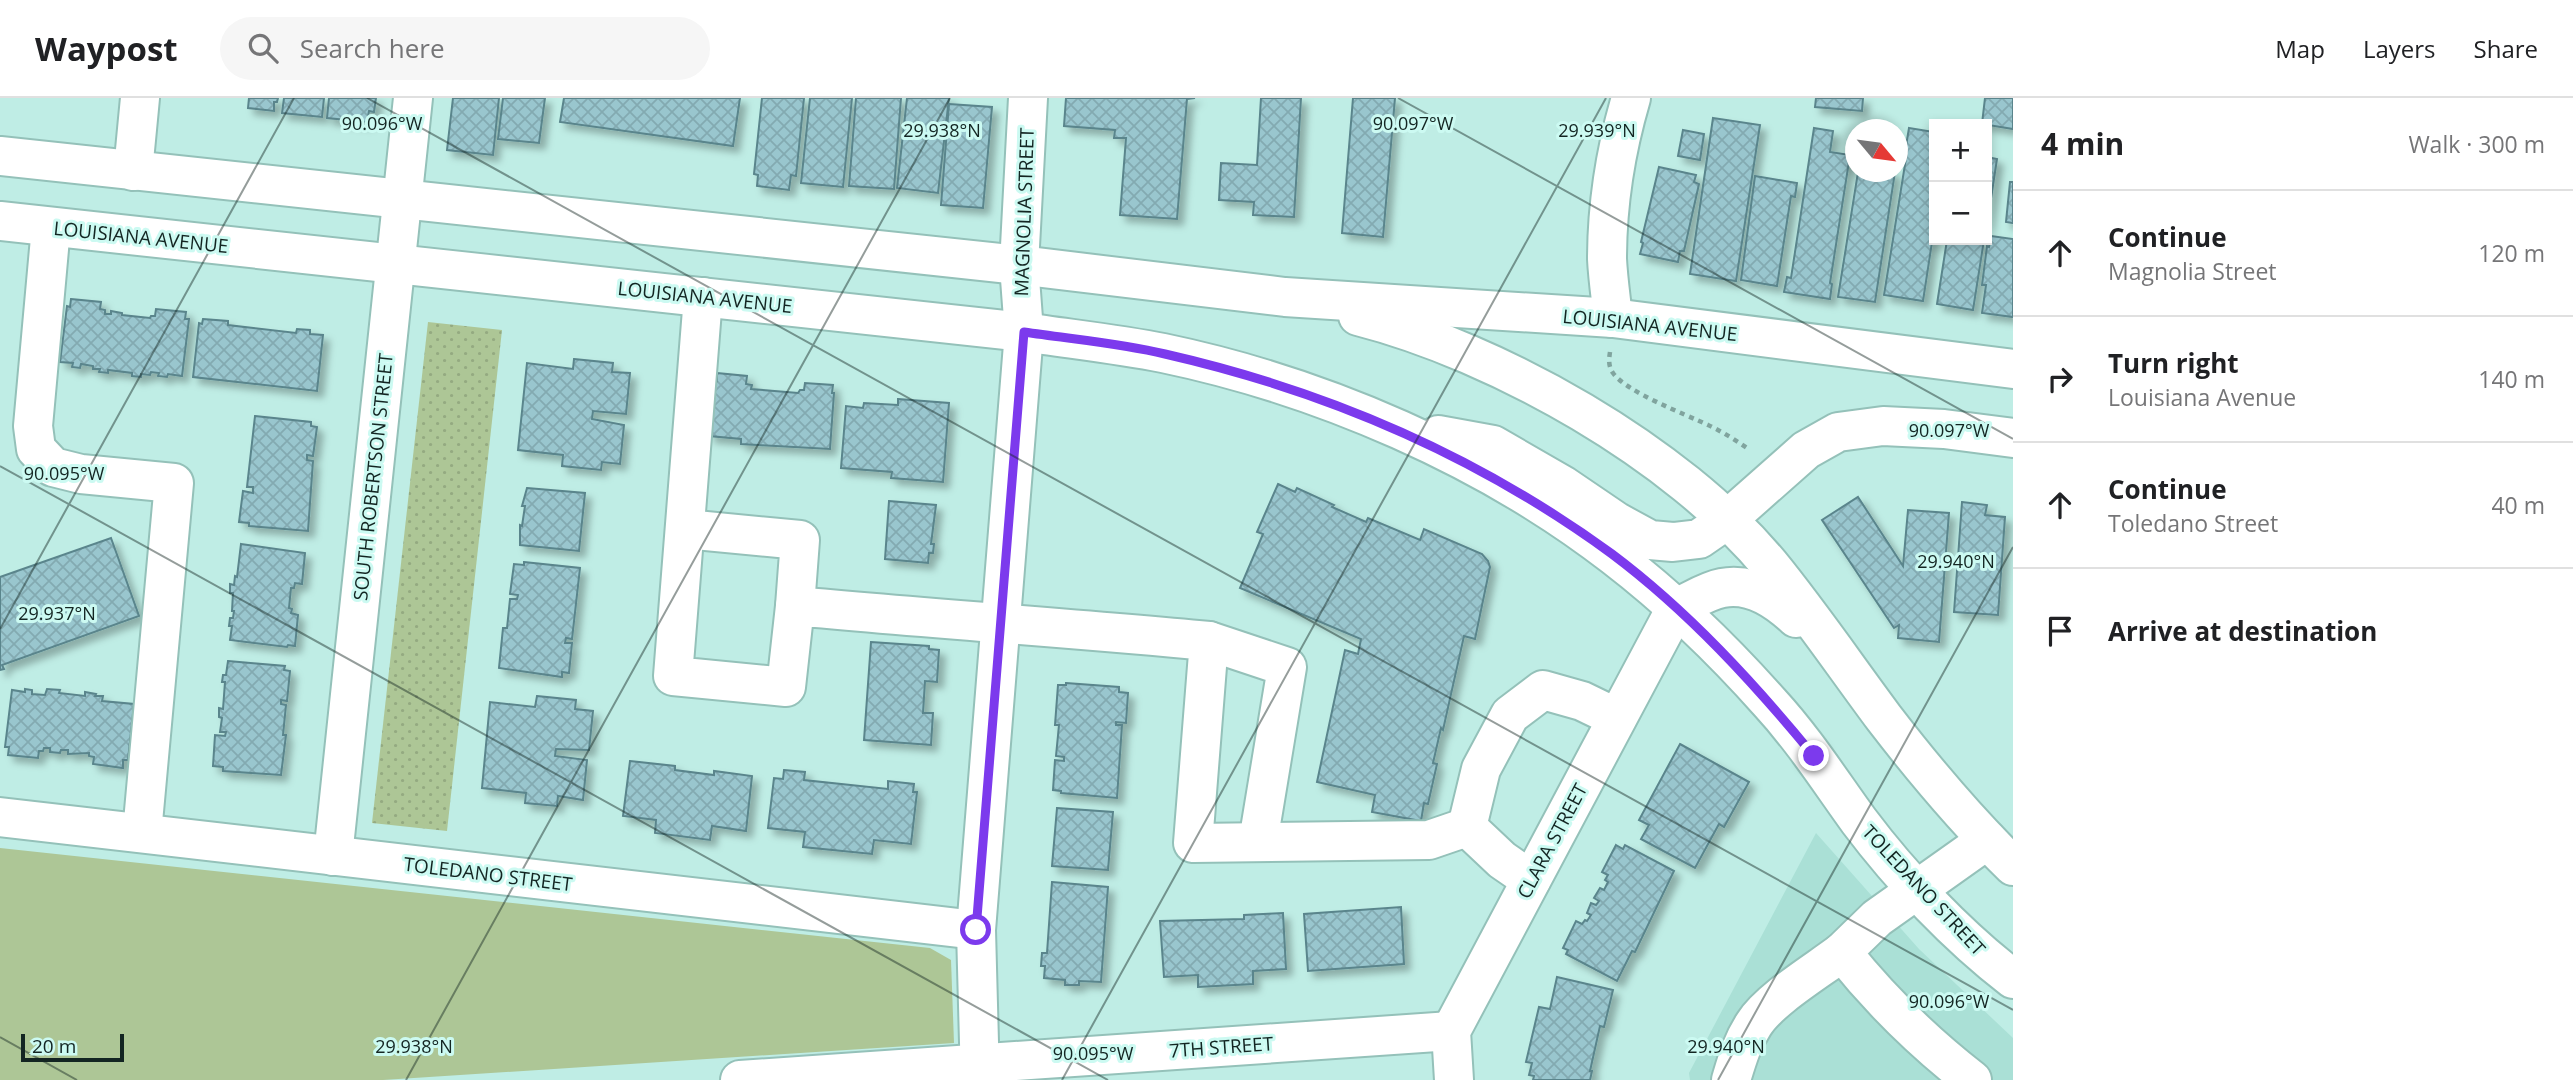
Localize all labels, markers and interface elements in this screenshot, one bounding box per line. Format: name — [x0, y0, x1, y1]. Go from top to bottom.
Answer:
search box — [220, 17, 710, 80]
text: Waypost — [35, 26, 178, 71]
icon: search — [244, 29, 282, 67]
text: Search here — [300, 30, 445, 66]
text: Map — [2275, 32, 2325, 65]
text: Layers — [2363, 32, 2436, 65]
text: Share — [2474, 32, 2538, 65]
text: 90.096°W — [342, 111, 423, 135]
text: 90.097°W — [1373, 111, 1454, 135]
text: 29.938°N — [903, 118, 981, 142]
text: 29.939°N — [1558, 118, 1636, 142]
north arrow — [1845, 119, 1908, 182]
map controls — [1929, 119, 1992, 245]
button: + — [1929, 119, 1992, 182]
text: 4 min — [2041, 123, 2124, 164]
street label: MAGNOLIA STREET — [1008, 127, 1040, 297]
text: Walk · 300 m — [2408, 128, 2545, 160]
button: − — [1929, 182, 1992, 245]
street label: LOUISIANA AVENUE — [52, 215, 230, 259]
text: Continue — [2108, 219, 2227, 255]
icon: ahead — [2041, 234, 2079, 272]
text: 120 m — [2478, 237, 2545, 269]
text: Magnolia Street — [2108, 255, 2277, 287]
street label: LOUISIANA AVENUE — [616, 275, 794, 319]
street label: LOUISIANA AVENUE — [1561, 303, 1739, 347]
text: Turn right — [2108, 345, 2239, 381]
street label: SOUTH ROBERTSON STREET — [347, 351, 399, 602]
icon: right — [2041, 360, 2079, 398]
text: 140 m — [2478, 363, 2545, 395]
text: Louisiana Avenue — [2108, 381, 2296, 413]
text: 90.097°W — [1909, 418, 1990, 442]
text: 90.095°W — [24, 461, 105, 485]
text: Continue — [2108, 471, 2227, 507]
icon: ahead — [2041, 486, 2079, 524]
text: 40 m — [2491, 489, 2545, 521]
text: Toledano Street — [2108, 507, 2278, 539]
text: 29.940°N — [1917, 549, 1995, 573]
text: 29.937°N — [18, 601, 96, 625]
icon: arrive — [2041, 612, 2079, 650]
text: Arrive at destination — [2108, 613, 2377, 649]
route end — [1798, 740, 1829, 771]
street label: CLARA STREET — [1511, 778, 1593, 903]
street label: TOLEDANO STREET — [1857, 819, 1992, 961]
street label: TOLEDANO STREET — [402, 851, 574, 897]
route start — [960, 914, 991, 945]
text: 90.096°W — [1909, 989, 1990, 1013]
street label: 7TH STREET — [1168, 1030, 1275, 1064]
scale bar — [21, 1031, 124, 1063]
text: 20 m — [32, 1033, 76, 1059]
text: 29.938°N — [375, 1034, 453, 1058]
text: 29.940°N — [1687, 1034, 1765, 1058]
text: 90.095°W — [1053, 1041, 1134, 1065]

